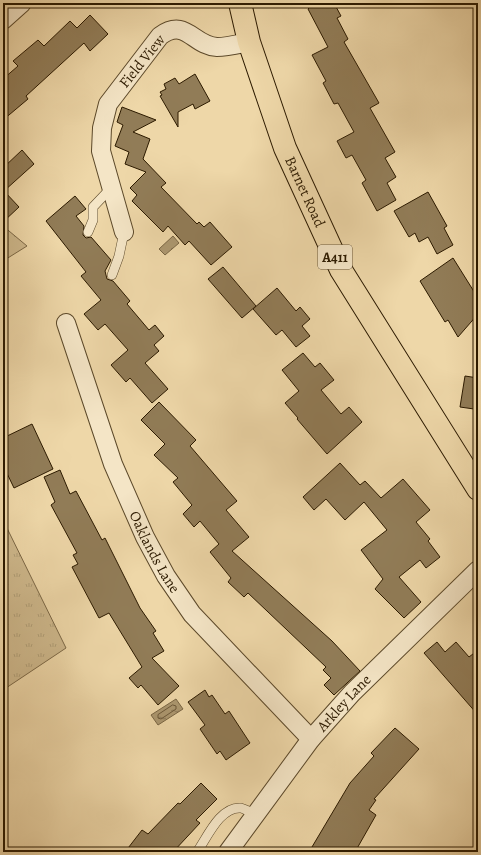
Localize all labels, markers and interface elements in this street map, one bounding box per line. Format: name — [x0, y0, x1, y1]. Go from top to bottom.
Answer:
street label: Field View — [114, 30, 170, 92]
street label: Barnet Road — [280, 153, 330, 231]
road number: A411 — [318, 245, 352, 269]
street label: Oaklands Lane — [125, 508, 185, 597]
street label: Arkley Lane — [312, 670, 376, 737]

